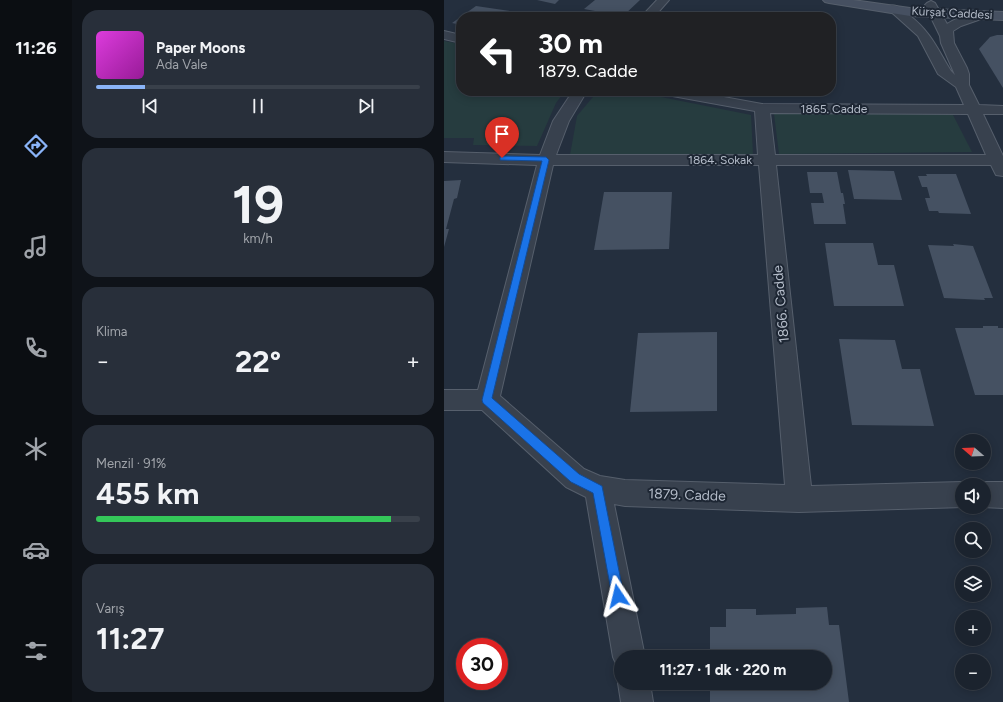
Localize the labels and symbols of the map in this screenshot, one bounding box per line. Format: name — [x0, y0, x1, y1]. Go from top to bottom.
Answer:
street label: Kürşat Caddesi — [911, 4, 993, 22]
street label: 1865. Cadde — [801, 102, 868, 116]
pin — [485, 117, 519, 158]
street label: 1864. Sokak — [688, 153, 752, 167]
street label: 1866. Cadde — [769, 264, 793, 344]
north arrow — [955, 434, 991, 470]
street label: 1879. Cadde — [648, 485, 726, 505]
position arrow — [597, 575, 639, 617]
speed limit sign: 30 — [456, 638, 508, 690]

